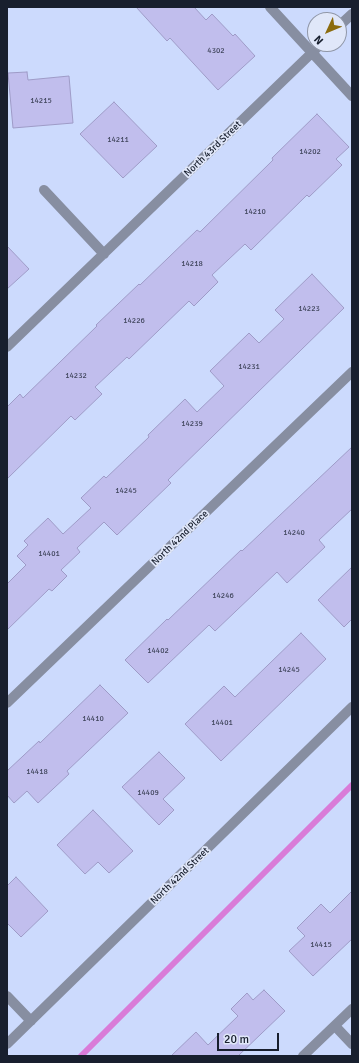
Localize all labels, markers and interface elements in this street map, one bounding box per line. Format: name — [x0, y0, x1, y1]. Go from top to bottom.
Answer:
north arrow — [307, 12, 347, 52]
text: N — [311, 33, 326, 47]
house number: 4302 — [207, 46, 225, 56]
house number: 14215 — [30, 96, 52, 106]
street label: North 43rd Street — [182, 119, 244, 179]
house number: 14211 — [107, 135, 129, 145]
house number: 14202 — [299, 147, 321, 157]
house number: 14210 — [244, 207, 266, 217]
house number: 14218 — [181, 259, 203, 269]
house number: 14223 — [298, 304, 320, 314]
house number: 14226 — [123, 316, 145, 326]
house number: 14231 — [238, 362, 260, 372]
house number: 14232 — [65, 371, 87, 381]
house number: 14239 — [181, 419, 203, 429]
house number: 14245 — [115, 486, 137, 496]
street label: North 42nd Place — [149, 508, 211, 568]
house number: 14240 — [283, 528, 305, 538]
house number: 14401 — [38, 549, 60, 559]
house number: 14246 — [212, 591, 234, 601]
house number: 14402 — [147, 646, 169, 656]
house number: 14245 — [278, 665, 300, 675]
house number: 14410 — [82, 714, 104, 724]
house number: 14401 — [211, 718, 233, 728]
house number: 14418 — [26, 767, 48, 777]
house number: 14409 — [137, 788, 159, 798]
street label: North 42nd Street — [148, 845, 212, 907]
house number: 14415 — [310, 940, 332, 950]
scale bar — [219, 1025, 281, 1051]
text: 20 m — [224, 1032, 249, 1047]

